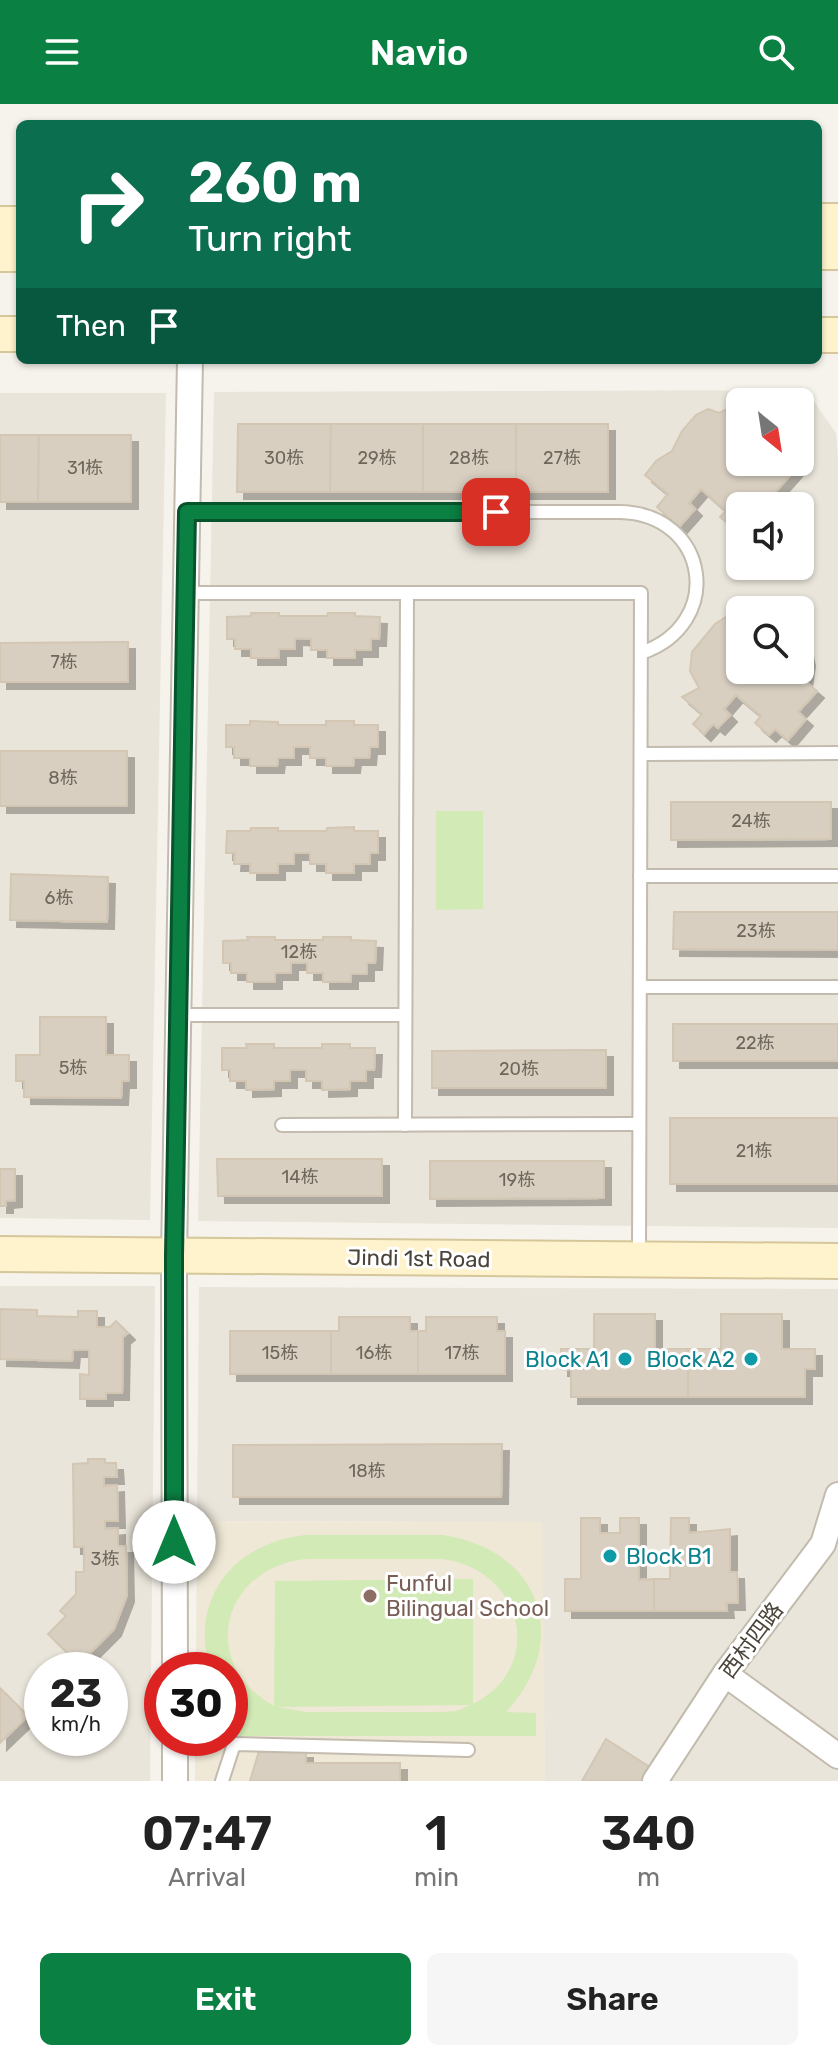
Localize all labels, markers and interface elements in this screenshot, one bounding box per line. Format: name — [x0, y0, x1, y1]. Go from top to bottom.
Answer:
icon: menu — [40, 30, 84, 74]
icon: search — [754, 30, 798, 74]
text: Navio — [370, 31, 468, 74]
text: 260 m — [188, 150, 362, 216]
icon: right — [56, 152, 160, 256]
text: Turn right — [188, 217, 352, 260]
icon: arrive — [142, 304, 186, 348]
text: Then — [56, 308, 126, 344]
north arrow — [726, 388, 814, 476]
map controls — [726, 388, 814, 684]
house number: 30栋 — [264, 447, 304, 469]
house number: 29栋 — [357, 447, 397, 469]
house number: 28栋 — [449, 447, 489, 469]
house number: 27栋 — [543, 447, 581, 469]
house number: 31栋 — [67, 457, 103, 479]
pin — [462, 478, 530, 546]
icon: arrive — [474, 490, 518, 534]
button: sound — [726, 492, 814, 580]
button: search — [726, 596, 814, 684]
house number: 7栋 — [50, 651, 78, 673]
house number: 8栋 — [48, 767, 78, 789]
house number: 24栋 — [731, 810, 771, 832]
house number: 6栋 — [45, 887, 73, 909]
house number: 23栋 — [736, 920, 776, 942]
house number: 12栋 — [281, 941, 317, 963]
house number: 22栋 — [735, 1032, 775, 1054]
house number: 5栋 — [59, 1057, 87, 1079]
house number: 20栋 — [499, 1058, 539, 1080]
house number: 21栋 — [736, 1140, 772, 1162]
house number: 14栋 — [282, 1166, 318, 1188]
house number: 19栋 — [499, 1169, 535, 1191]
street label: Jindi 1st Road — [347, 1244, 491, 1273]
house number: 15栋 — [262, 1342, 298, 1364]
house number: 16栋 — [356, 1342, 392, 1364]
house number: 17栋 — [445, 1342, 479, 1364]
place label: Block A1 — [525, 1346, 609, 1373]
place label: Block A2 — [647, 1346, 735, 1373]
marker: Block A1 — [616, 1350, 634, 1368]
marker: Block A2 — [742, 1350, 760, 1368]
house number: 18栋 — [348, 1460, 386, 1482]
position arrow — [132, 1500, 216, 1584]
place label: Block B1 — [626, 1543, 711, 1570]
marker: Block B1 — [601, 1547, 619, 1565]
house number: 3栋 — [91, 1548, 119, 1570]
place label: Funful Bilingual School — [386, 1570, 549, 1622]
marker: Funful Bilingual School — [361, 1587, 379, 1605]
street label: 西村四路 — [714, 1597, 789, 1684]
speed limit sign: 30 — [144, 1652, 248, 1756]
text: 23 — [50, 1670, 102, 1717]
text: km/h — [51, 1712, 101, 1736]
text: 07:47 — [142, 1805, 272, 1862]
text: 1 — [425, 1805, 448, 1862]
text: 340 — [601, 1805, 696, 1862]
text: Arrival — [168, 1862, 246, 1893]
text: min — [414, 1862, 459, 1893]
text: m — [637, 1862, 660, 1893]
button: Exit — [40, 1953, 411, 2045]
button: Share — [427, 1953, 798, 2045]

